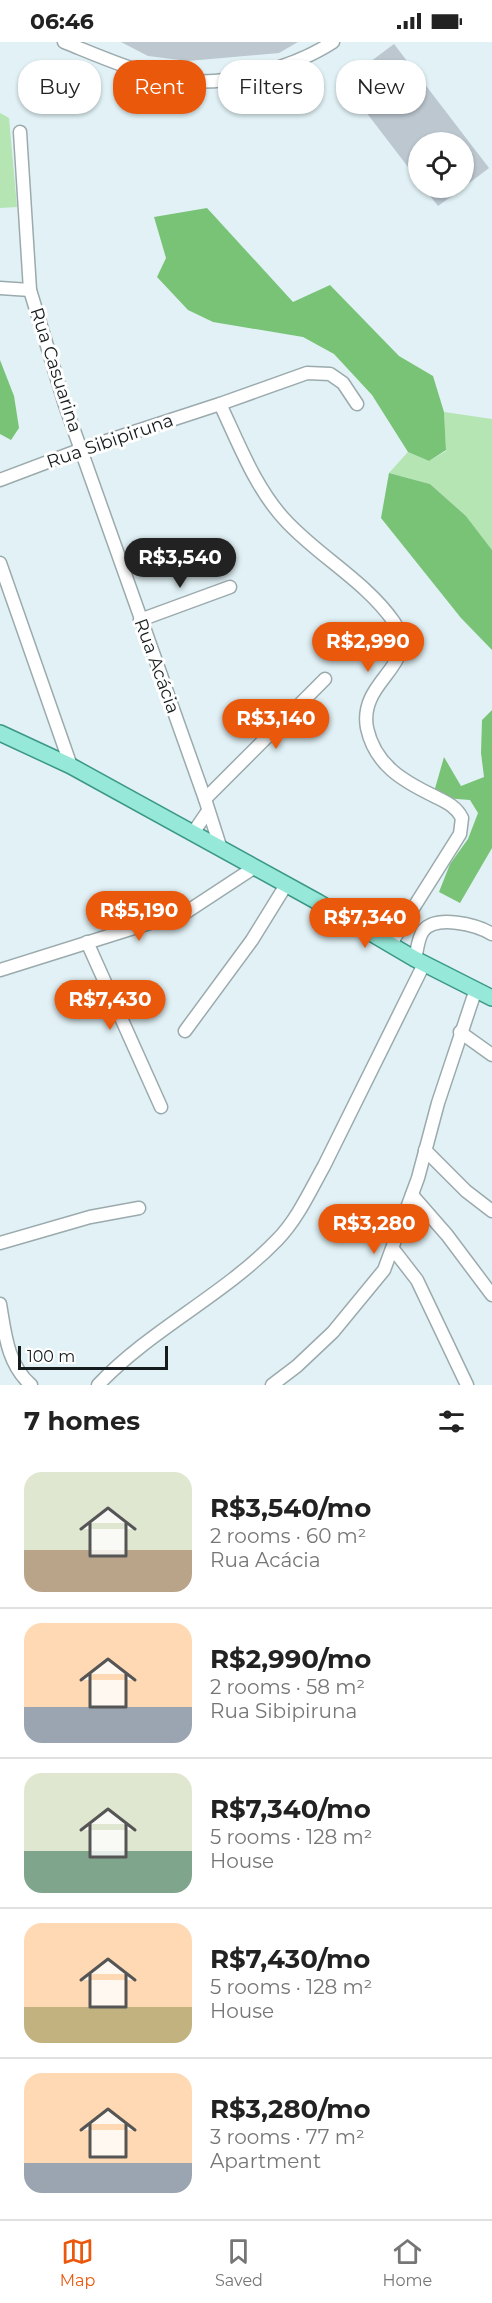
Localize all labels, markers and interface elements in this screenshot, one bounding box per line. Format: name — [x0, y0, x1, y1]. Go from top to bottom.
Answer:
text: 06:46 — [30, 8, 94, 35]
chip: Buy — [18, 60, 101, 114]
chip: Rent — [113, 60, 206, 114]
chip: Filters — [218, 60, 324, 114]
chip: New — [336, 60, 426, 114]
map controls — [408, 132, 474, 198]
button: locate — [408, 132, 474, 198]
street label: Rua Casuarina — [25, 305, 87, 435]
street label: Rua Sibipiruna — [44, 409, 176, 473]
pin: R$3,540 — [125, 538, 235, 589]
text: R$3,540 — [138, 545, 222, 569]
street label: Rua Acácia — [130, 615, 184, 717]
pin: R$2,990 — [313, 622, 423, 673]
text: R$2,990 — [326, 629, 410, 653]
pin: R$3,140 — [221, 699, 331, 750]
text: R$3,140 — [236, 706, 316, 730]
pin: R$5,190 — [84, 891, 194, 942]
text: R$5,190 — [100, 898, 178, 922]
pin: R$7,340 — [310, 898, 420, 949]
text: R$7,340 — [323, 905, 407, 929]
pin: R$7,430 — [55, 980, 165, 1031]
text: R$7,430 — [69, 987, 152, 1011]
pin: R$3,280 — [319, 1204, 429, 1255]
text: R$3,280 — [332, 1211, 416, 1235]
scale bar — [18, 1343, 168, 1370]
text: 100 m — [27, 1347, 75, 1366]
text: 7 homes — [24, 1405, 140, 1437]
icon: filters — [435, 1405, 468, 1438]
text: R$3,540/mo — [210, 1492, 371, 1524]
icon: home — [72, 1496, 144, 1568]
text: 2 rooms · 60 m² — [210, 1524, 366, 1548]
text: Rua Acácia — [210, 1548, 321, 1572]
text: R$2,990/mo — [210, 1643, 371, 1675]
icon: home — [72, 1647, 144, 1719]
text: 2 rooms · 58 m² — [210, 1675, 365, 1699]
text: Rua Sibipiruna — [210, 1699, 357, 1723]
text: R$7,340/mo — [210, 1793, 371, 1825]
icon: home — [72, 1797, 144, 1869]
text: 5 rooms · 128 m² — [210, 1825, 372, 1849]
text: House — [210, 1849, 274, 1873]
text: R$7,430/mo — [210, 1943, 370, 1975]
icon: home — [72, 1947, 144, 2019]
text: 5 rooms · 128 m² — [210, 1975, 372, 1999]
text: House — [210, 1999, 274, 2023]
text: R$3,280/mo — [210, 2093, 371, 2125]
icon: home — [72, 2097, 144, 2169]
text: 3 rooms · 77 m² — [210, 2125, 365, 2149]
text: Apartment — [210, 2149, 321, 2173]
tab: Map — [60, 2235, 95, 2290]
tab: Saved — [215, 2235, 263, 2290]
tab: Home — [383, 2235, 432, 2290]

